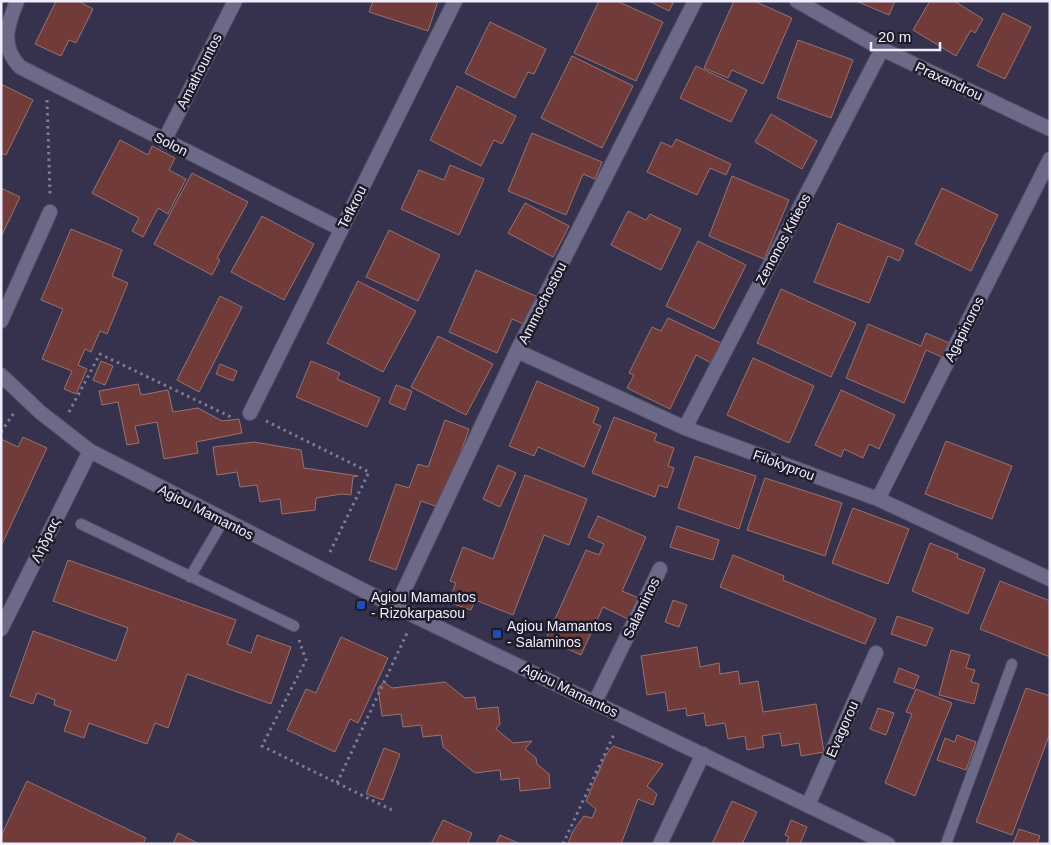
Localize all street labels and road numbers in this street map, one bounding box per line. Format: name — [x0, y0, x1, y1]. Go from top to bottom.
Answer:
street label: Amathountos — [173, 31, 225, 111]
street label: Praxandrou — [913, 58, 985, 104]
street label: Solon — [151, 129, 191, 159]
street label: Tefkrou — [334, 183, 370, 231]
street label: Zenonos Kitieos — [752, 191, 814, 287]
street label: Ammochostou — [515, 260, 569, 346]
street label: Agapinoros — [941, 294, 987, 364]
street label: Filokyprou — [751, 446, 817, 484]
street label: Agiou Mamantos — [156, 481, 256, 543]
street label: Λήδρας — [27, 515, 63, 565]
street label: Salaminos — [619, 575, 663, 641]
street label: Agiou Mamantos — [519, 660, 621, 720]
street label: Evagorou — [823, 698, 861, 760]

